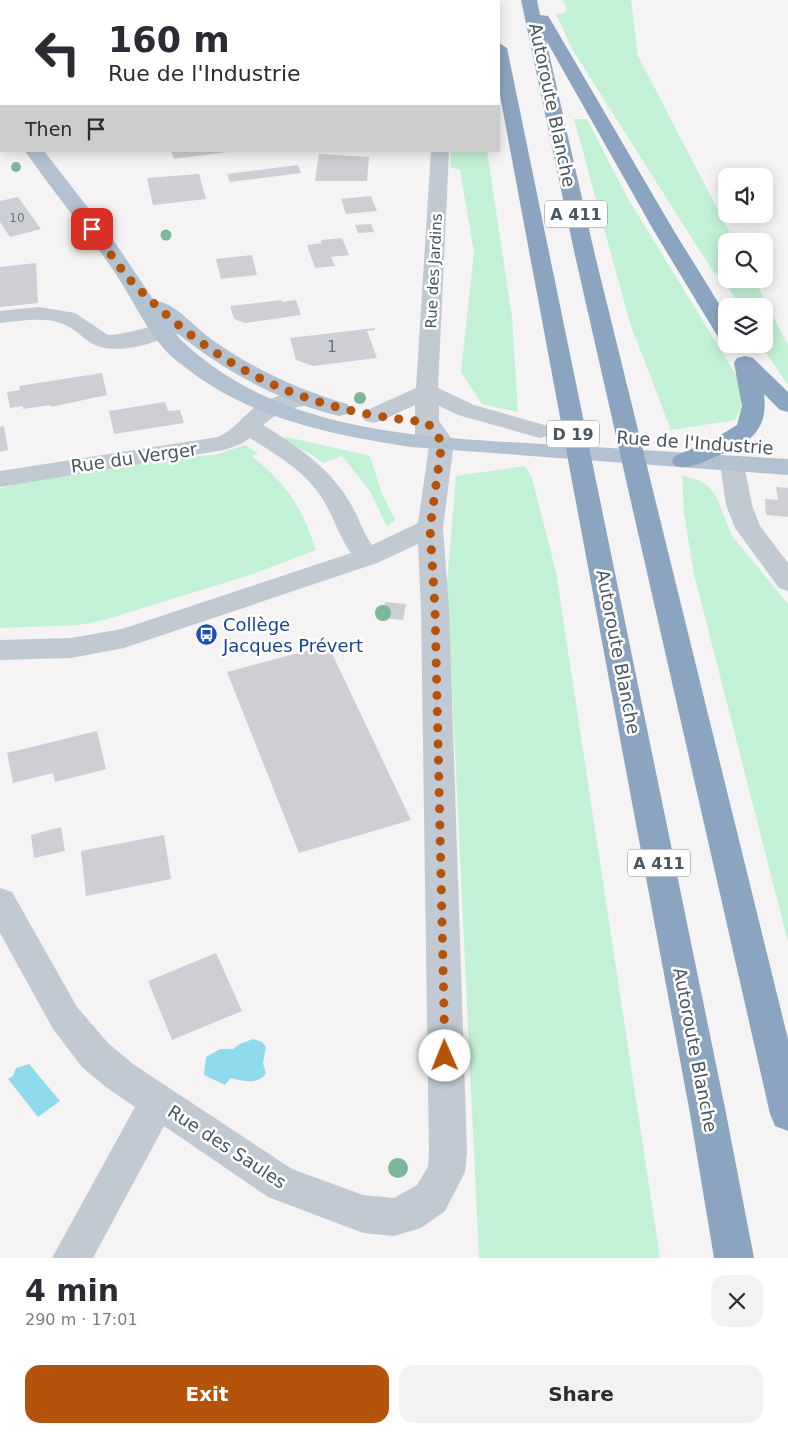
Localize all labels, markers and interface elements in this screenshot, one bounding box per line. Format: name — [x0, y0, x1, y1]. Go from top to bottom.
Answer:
icon: left — [25, 20, 90, 85]
text: 160 m — [108, 20, 230, 60]
street label: Autoroute Blanche — [525, 21, 580, 189]
text: Rue de l'Industrie — [108, 61, 301, 86]
icon: arrive — [82, 115, 110, 143]
text: Then — [25, 118, 72, 140]
map controls — [718, 168, 773, 353]
button: sound — [718, 168, 773, 223]
road number: A 411 — [545, 200, 607, 228]
pin — [71, 208, 113, 250]
house number: 10 — [9, 211, 25, 225]
street label: Rue des Jardins — [422, 213, 446, 329]
icon: arrive — [78, 215, 106, 243]
button: search — [718, 233, 773, 288]
button: layers — [718, 298, 773, 353]
house number: 1 — [327, 338, 337, 356]
road number: D 19 — [547, 420, 599, 448]
street label: Rue de l'Industrie — [616, 427, 774, 458]
street label: Rue du Verger — [69, 438, 199, 477]
street label: Autoroute Blanche — [592, 568, 645, 736]
place label: Collège Jacques Prévert — [222, 614, 363, 656]
bus stop icon: Collège Jacques Prévert — [195, 623, 219, 647]
road number: A 411 — [628, 850, 690, 876]
street label: Autoroute Blanche — [669, 966, 722, 1134]
position arrow — [418, 1029, 470, 1081]
street label: Rue des Saules — [164, 1101, 290, 1193]
text: 4 min — [25, 1273, 119, 1308]
button: close — [711, 1275, 763, 1327]
text: 290 m · 17:01 — [25, 1310, 138, 1329]
button: Exit — [25, 1365, 389, 1423]
button: Share — [399, 1365, 763, 1423]

